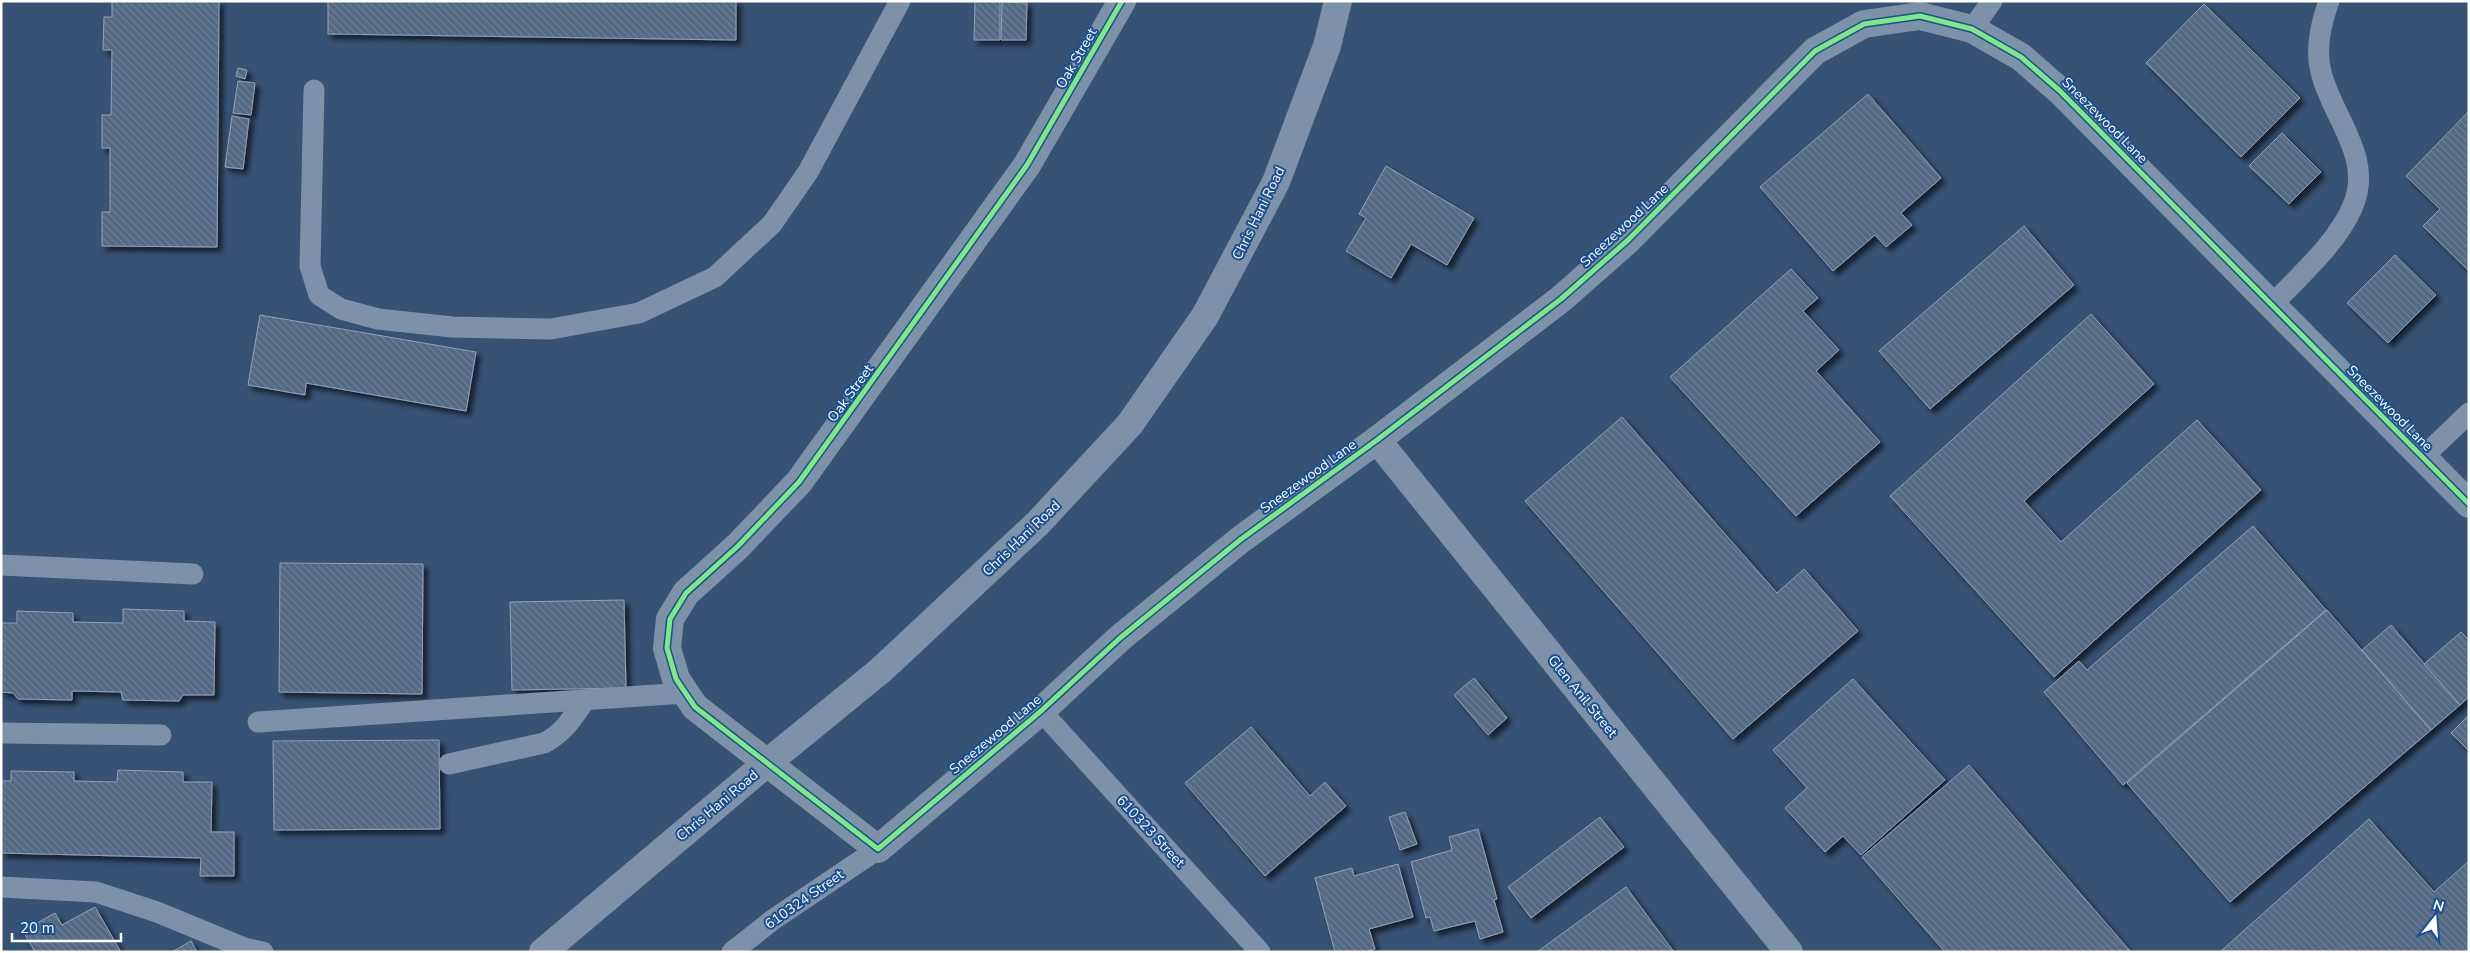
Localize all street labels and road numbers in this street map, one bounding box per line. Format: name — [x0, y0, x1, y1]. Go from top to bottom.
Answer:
street label: Oak Street — [1051, 24, 1101, 92]
street label: Sneezewood Lane — [2057, 73, 2152, 168]
street label: Chris Hani Road — [1228, 163, 1289, 263]
street label: Sneezewood Lane — [1576, 179, 1673, 271]
street label: Oak Street — [823, 361, 878, 426]
street label: Sneezewood Lane — [2342, 361, 2437, 456]
street label: Sneezewood Lane — [1256, 435, 1360, 518]
street label: Chris Hani Road — [978, 496, 1064, 580]
street label: Glen Anil Street — [1544, 651, 1622, 741]
street label: Sneezewood Lane — [945, 690, 1045, 778]
street label: Chris Hani Road — [672, 766, 762, 845]
street label: 610323 Street — [1112, 791, 1189, 872]
street label: 610324 Street — [761, 865, 848, 934]

